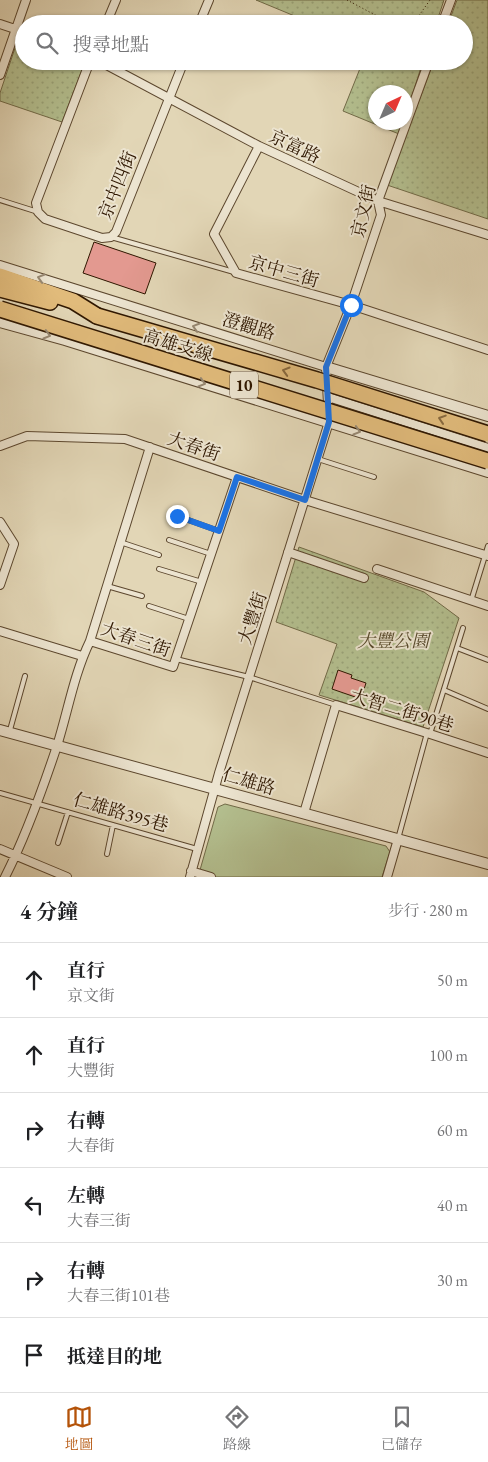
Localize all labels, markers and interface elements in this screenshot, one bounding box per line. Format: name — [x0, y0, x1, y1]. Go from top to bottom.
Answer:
search box — [15, 15, 473, 70]
icon: search — [33, 29, 61, 57]
text: 搜尋地點 — [73, 32, 149, 57]
north arrow — [368, 85, 413, 130]
street label: 京富路 — [266, 124, 324, 168]
street label: 京中四街 — [93, 147, 141, 223]
street label: 京文街 — [346, 182, 380, 240]
street label: 京中三街 — [246, 250, 322, 292]
one-way arrow — [37, 274, 45, 284]
route start — [340, 294, 363, 317]
street label: 澄觀路 — [220, 307, 278, 345]
one-way arrow — [192, 322, 200, 332]
street label: 高雄支線 — [140, 323, 216, 367]
one-way arrow — [42, 329, 50, 339]
one-way arrow — [283, 366, 291, 376]
road number: 10 — [230, 372, 258, 398]
one-way arrow — [198, 377, 206, 387]
one-way arrow — [438, 415, 446, 425]
one-way arrow — [353, 425, 361, 435]
street label: 大春街 — [165, 426, 223, 466]
route end — [166, 505, 189, 528]
street label: 大豐街 — [233, 589, 271, 647]
street label: 大春三街 — [98, 616, 174, 662]
park label: 大豐公園 — [357, 629, 432, 652]
street label: 大智二街90巷 — [347, 683, 457, 737]
street label: 仁雄路 — [220, 763, 278, 799]
street label: 仁雄路395巷 — [71, 787, 171, 837]
text: 4 分鐘 — [20, 898, 78, 925]
text: 步行 · 280 m — [388, 900, 468, 921]
text: 直行 — [67, 958, 105, 983]
icon: ahead — [20, 966, 48, 994]
text: 50 m — [437, 970, 468, 991]
text: 京文街 — [67, 985, 115, 1006]
text: 直行 — [67, 1033, 105, 1058]
icon: ahead — [20, 1041, 48, 1069]
text: 100 m — [429, 1045, 468, 1066]
text: 大豐街 — [67, 1060, 115, 1081]
text: 右轉 — [67, 1108, 105, 1133]
icon: right — [20, 1116, 48, 1144]
text: 60 m — [437, 1120, 468, 1141]
text: 大春街 — [67, 1135, 115, 1156]
text: 左轉 — [67, 1183, 105, 1208]
icon: left — [20, 1191, 48, 1219]
text: 40 m — [437, 1195, 468, 1216]
text: 大春三街 — [67, 1210, 131, 1231]
text: 右轉 — [67, 1258, 105, 1283]
icon: right — [20, 1266, 48, 1294]
text: 30 m — [437, 1270, 468, 1291]
text: 大春三街101巷 — [67, 1285, 170, 1306]
icon: arrive — [20, 1341, 48, 1369]
text: 抵達目的地 — [67, 1344, 162, 1369]
tab: 地圖 — [65, 1403, 93, 1453]
tab: 路線 — [223, 1403, 251, 1453]
tab: 已儲存 — [381, 1403, 423, 1453]

